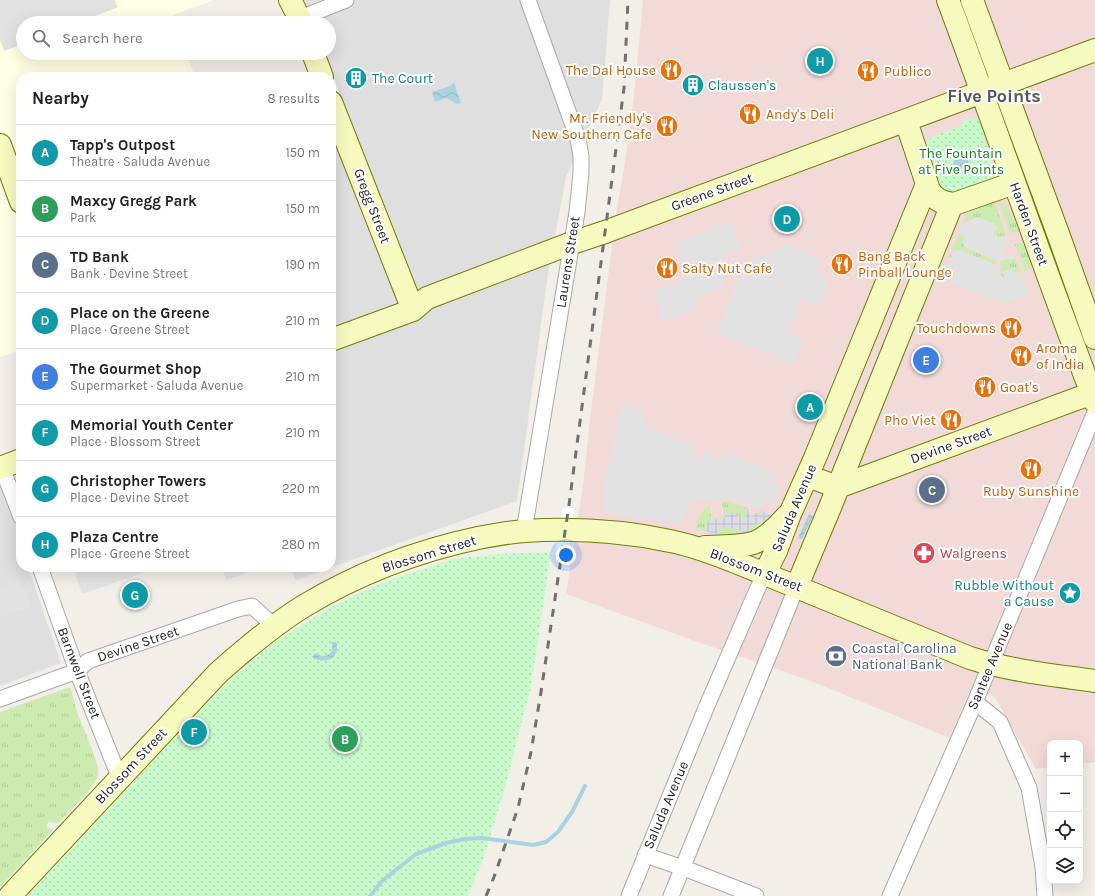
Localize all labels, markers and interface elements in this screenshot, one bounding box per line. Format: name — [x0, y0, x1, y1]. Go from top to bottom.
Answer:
search box — [16, 16, 336, 60]
icon: search — [30, 27, 52, 49]
text: Search here — [62, 29, 143, 47]
pin: H — [807, 46, 833, 76]
restaurant icon: The Dal House — [658, 57, 684, 83]
restaurant icon: Publico — [855, 58, 881, 84]
place label: The Dal House — [566, 62, 656, 79]
place label: Publico — [884, 63, 932, 80]
building icon: The Court — [343, 65, 369, 91]
place label: The Court — [372, 70, 433, 87]
building icon: Claussen's — [680, 72, 706, 98]
place label: Claussen's — [708, 77, 776, 94]
district label: Five Points — [947, 85, 1041, 107]
text: Nearby — [32, 88, 89, 108]
text: 8 results — [267, 91, 320, 106]
restaurant icon: Andy's Deli — [737, 101, 763, 127]
place label: Andy's Deli — [766, 106, 834, 123]
place label: Mr. Friendly's New Southern Cafe — [531, 110, 652, 143]
restaurant icon: Mr. Friendly's New Southern Cafe — [654, 113, 680, 139]
text: Tapp's Outpost — [70, 136, 175, 154]
text: A — [41, 145, 49, 160]
text: 150 m — [285, 145, 320, 160]
park label: The Fountain at Five Points — [918, 145, 1004, 178]
text: Theatre · Saluda Avenue — [70, 154, 210, 169]
street label: Gregg Street — [350, 166, 394, 246]
street label: Greene Street — [669, 169, 755, 215]
street label: Harden Street — [1006, 180, 1052, 268]
text: Maxcy Gregg Park — [70, 192, 197, 210]
text: B — [41, 201, 49, 216]
text: 150 m — [285, 201, 320, 216]
pin: D — [774, 204, 800, 234]
text: Park — [70, 210, 96, 225]
street label: Laurens Street — [552, 215, 584, 309]
text: TD Bank — [70, 248, 129, 266]
place label: Bang Back Pinball Lounge — [858, 248, 952, 281]
restaurant icon: Bang Back Pinball Lounge — [829, 251, 855, 277]
restaurant icon: Salty Nut Cafe — [654, 255, 680, 281]
text: C — [41, 257, 49, 272]
text: 190 m — [285, 257, 320, 272]
place label: Salty Nut Cafe — [682, 260, 772, 277]
text: Bank · Devine Street — [70, 266, 188, 281]
text: Place on the Greene — [70, 304, 210, 322]
text: D — [41, 313, 49, 328]
text: 210 m — [285, 313, 320, 328]
restaurant icon: Touchdowns — [998, 315, 1024, 341]
place label: Touchdowns — [916, 320, 996, 337]
text: Place · Greene Street — [70, 322, 190, 337]
place label: Aroma of India — [1036, 340, 1084, 373]
restaurant icon: Aroma of India — [1008, 343, 1034, 369]
pin: E — [913, 345, 939, 375]
text: The Gourmet Shop — [70, 360, 201, 378]
text: E — [41, 369, 49, 384]
text: 210 m — [285, 369, 320, 384]
restaurant icon: Goat's — [972, 374, 998, 400]
text: Supermarket · Saluda Avenue — [70, 378, 243, 393]
place label: Goat's — [1000, 379, 1039, 396]
pin: A — [797, 392, 823, 422]
restaurant icon: Pho Viet — [938, 407, 964, 433]
place label: Pho Viet — [884, 412, 936, 429]
text: Memorial Youth Center — [70, 416, 233, 434]
street label: Devine Street — [908, 422, 994, 468]
text: F — [41, 425, 49, 440]
text: 210 m — [285, 425, 320, 440]
text: Place · Blossom Street — [70, 434, 200, 449]
restaurant icon: Ruby Sunshine — [1018, 456, 1044, 482]
street label: Saluda Avenue — [768, 461, 820, 555]
text: Christopher Towers — [70, 472, 206, 490]
pin: C — [919, 475, 945, 505]
text: G — [41, 481, 49, 496]
text: 220 m — [282, 481, 320, 496]
place label: Ruby Sunshine — [983, 483, 1079, 500]
text: Place · Devine Street — [70, 490, 189, 505]
text: Plaza Centre — [70, 528, 159, 546]
street label: Blossom Street — [380, 532, 478, 576]
text: H — [40, 537, 50, 552]
text: 280 m — [282, 537, 320, 552]
pharmacy icon: Walgreens — [911, 540, 937, 566]
your location — [556, 545, 576, 565]
street label: Blossom Street — [707, 545, 805, 595]
place label: Walgreens — [940, 545, 1007, 562]
text: Place · Greene Street — [70, 546, 190, 561]
place label: Rubble Without a Cause — [954, 577, 1054, 610]
pin: G — [122, 580, 148, 610]
place icon: Rubble Without a Cause — [1057, 580, 1083, 606]
street label: Santee Avenue — [964, 620, 1016, 712]
street label: Devine Street — [95, 622, 181, 666]
street label: Barnwell Street — [54, 625, 104, 721]
place label: Coastal Carolina National Bank — [852, 640, 957, 673]
bank icon: Coastal Carolina National Bank — [823, 643, 849, 669]
pin: F — [181, 717, 207, 747]
pin: B — [332, 724, 358, 754]
street label: Blossom Street — [92, 725, 170, 807]
map controls — [1047, 740, 1083, 884]
button: + — [1047, 740, 1083, 776]
street label: Saluda Avenue — [640, 758, 692, 852]
button: − — [1047, 776, 1083, 812]
button: locate — [1047, 812, 1083, 848]
button: layers — [1047, 848, 1083, 884]

